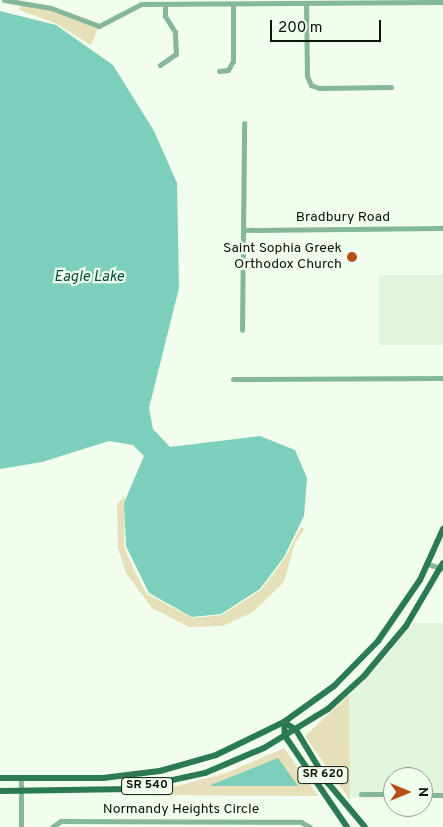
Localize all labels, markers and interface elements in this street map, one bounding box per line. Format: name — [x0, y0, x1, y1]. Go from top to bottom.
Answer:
scale bar — [273, 10, 384, 42]
text: 200 m — [278, 19, 323, 38]
street label: Bradbury Road — [296, 210, 390, 226]
place label: Saint Sophia Greek Orthodox Church — [223, 241, 342, 274]
marker: Saint Sophia Greek Orthodox Church — [346, 251, 358, 263]
water label: Eagle Lake — [54, 269, 124, 287]
road number: SR 620 — [297, 766, 349, 784]
north arrow — [383, 767, 433, 817]
road number: SR 540 — [121, 776, 173, 796]
text: N — [414, 787, 431, 797]
street label: Normandy Heights Circle — [103, 802, 259, 818]

